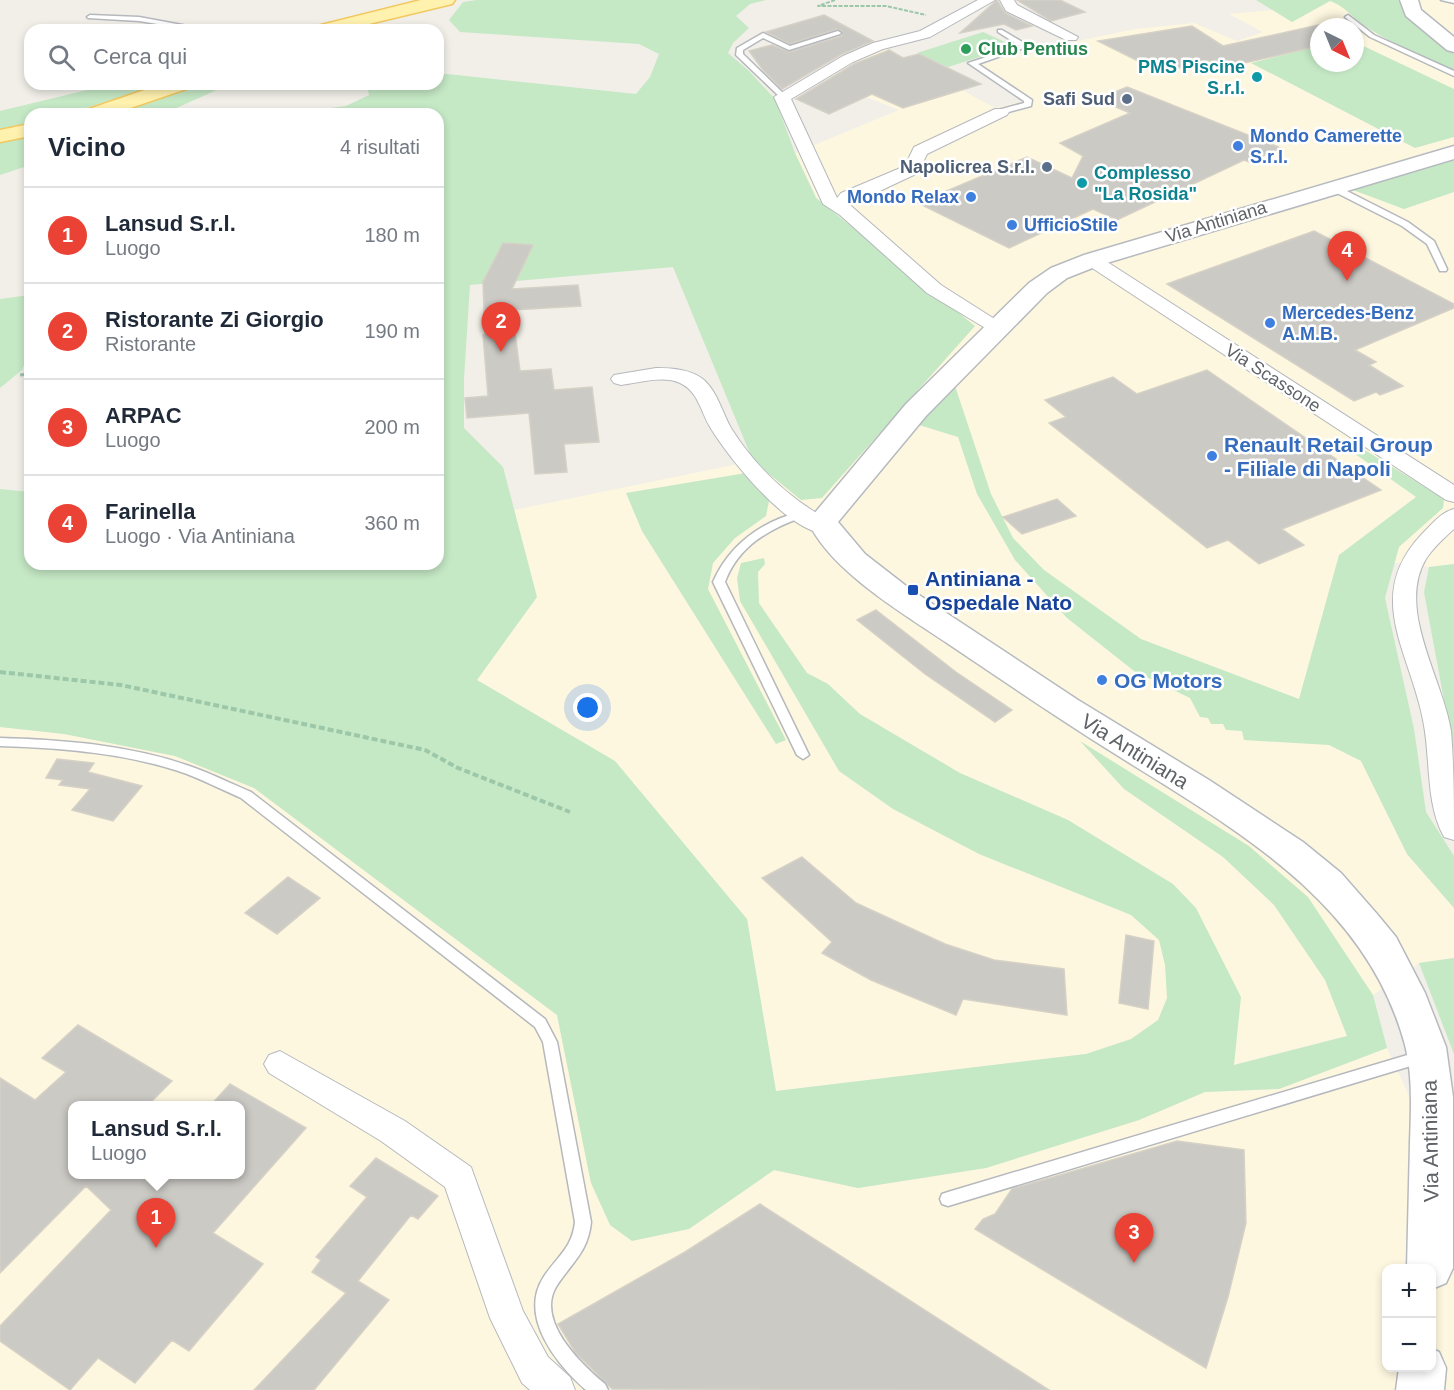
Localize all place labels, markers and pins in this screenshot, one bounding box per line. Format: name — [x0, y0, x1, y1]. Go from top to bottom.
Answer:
place label: Club Pentius — [978, 39, 1088, 59]
marker: Club Pentius — [959, 42, 973, 56]
place label: PMS Piscine S.r.l. — [1138, 57, 1245, 98]
marker: PMS Piscine S.r.l. — [1250, 70, 1264, 84]
place label: Safi Sud — [1043, 89, 1115, 109]
marker: Safi Sud — [1120, 92, 1134, 106]
place label: Mondo Camerette S.r.l. — [1250, 126, 1402, 167]
marker: Mondo Camerette S.r.l. — [1231, 139, 1245, 153]
place label: Napolicrea S.r.l. — [900, 157, 1035, 177]
marker: Napolicrea S.r.l. — [1040, 160, 1054, 174]
place label: Complesso "La Rosida" — [1094, 163, 1197, 204]
marker: Complesso "La Rosida" — [1075, 176, 1089, 190]
place label: Mondo Relax — [847, 187, 959, 207]
marker: Mondo Relax — [964, 190, 978, 204]
place label: UfficioStile — [1024, 215, 1118, 235]
marker: UfficioStile — [1005, 218, 1019, 232]
pin: 4 — [1328, 232, 1366, 281]
pin: 2 — [482, 302, 520, 352]
place label: Mercedes-Benz A.M.B. — [1282, 303, 1414, 344]
marker: Mercedes-Benz A.M.B. — [1263, 316, 1277, 330]
place label: Renault Retail Group - Filiale di Napoli — [1224, 433, 1433, 480]
marker: Renault Retail Group - Filiale di Napoli — [1205, 449, 1219, 463]
place label: Antiniana - Ospedale Nato — [925, 567, 1072, 614]
marker: Antiniana - Ospedale Nato — [906, 583, 920, 597]
place label: OG Motors — [1114, 669, 1223, 692]
marker: OG Motors — [1095, 673, 1109, 687]
pin: 1 — [136, 1198, 176, 1248]
pin: 3 — [1114, 1214, 1154, 1263]

